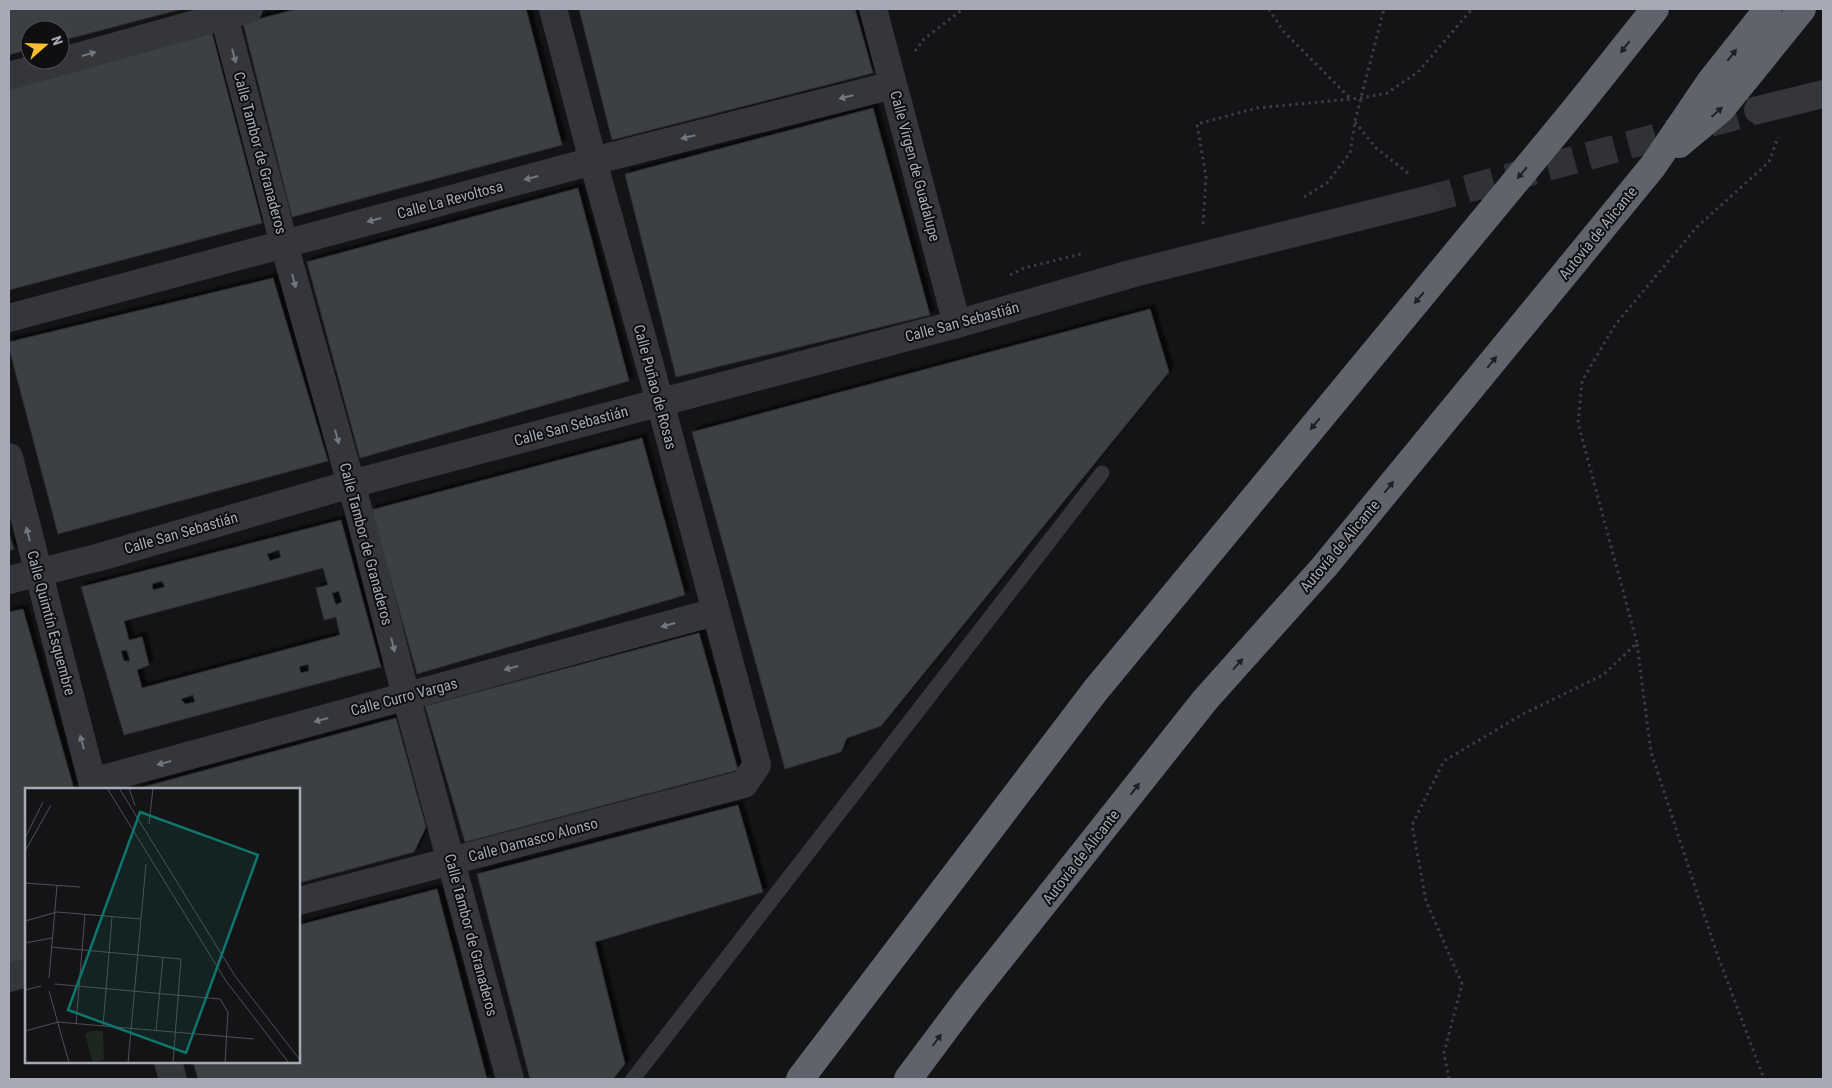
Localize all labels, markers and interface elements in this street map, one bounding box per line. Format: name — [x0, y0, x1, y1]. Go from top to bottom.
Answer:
north arrow — [20, 20, 70, 70]
text: N — [48, 34, 66, 47]
one-way arrow — [1619, 40, 1630, 53]
one-way arrow — [231, 48, 239, 63]
one-way arrow — [82, 49, 97, 57]
one-way arrow — [1726, 49, 1737, 62]
street label: Calle Tambor de Granaderos — [230, 70, 290, 236]
street label: Calle Virgen de Guadalupe — [886, 89, 944, 243]
one-way arrow — [838, 93, 853, 101]
one-way arrow — [1710, 106, 1722, 118]
one-way arrow — [681, 133, 696, 141]
one-way arrow — [1517, 166, 1528, 179]
one-way arrow — [524, 174, 539, 182]
street label: Calle La Revoltosa — [395, 177, 505, 223]
street label: Autovía de Alicante — [1555, 183, 1641, 283]
one-way arrow — [367, 216, 382, 224]
one-way arrow — [290, 273, 298, 288]
one-way arrow — [1413, 292, 1424, 305]
street label: Calle San Sebastián — [903, 298, 1021, 346]
street label: Calle Puñao de Rosas — [630, 323, 680, 451]
one-way arrow — [1487, 355, 1498, 368]
street label: Calle San Sebastián — [512, 402, 630, 450]
one-way arrow — [1310, 417, 1321, 430]
one-way arrow — [334, 430, 342, 445]
street label: Calle Tambor de Granaderos — [336, 461, 396, 627]
one-way arrow — [1384, 481, 1395, 494]
street label: Autovía de Alicante — [1296, 496, 1384, 596]
street label: Calle San Sebastián — [122, 508, 240, 558]
one-way arrow — [24, 526, 32, 541]
street label: Calle Quimtín Esquembre — [23, 549, 79, 697]
one-way arrow — [661, 621, 676, 629]
one-way arrow — [389, 637, 397, 652]
one-way arrow — [1232, 658, 1244, 670]
one-way arrow — [504, 664, 519, 672]
street label: Calle Curro Vargas — [349, 674, 460, 720]
one-way arrow — [313, 716, 328, 724]
one-way arrow — [78, 735, 86, 750]
one-way arrow — [157, 760, 172, 768]
one-way arrow — [1130, 782, 1141, 795]
inset map — [25, 788, 300, 1063]
street label: Autovía de Alicante — [1039, 806, 1123, 908]
street label: Calle Damasco Alonso — [466, 814, 600, 866]
street label: Calle Tambor de Granaderos — [441, 852, 501, 1018]
one-way arrow — [932, 1034, 943, 1047]

